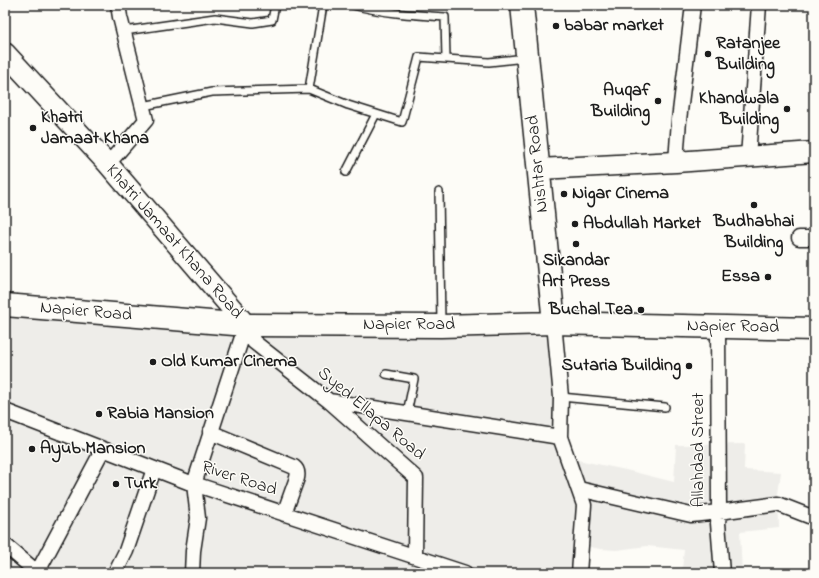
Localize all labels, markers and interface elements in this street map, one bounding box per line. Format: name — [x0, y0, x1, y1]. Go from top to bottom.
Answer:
place label: babar market — [564, 13, 665, 39]
marker: babar market — [551, 21, 561, 31]
place label: Ratanjee Building — [715, 31, 781, 79]
marker: Ratanjee Building — [703, 49, 713, 59]
place label: Auqaf Building — [590, 78, 651, 126]
place label: Khandwala Building — [699, 86, 779, 134]
marker: Auqaf Building — [653, 96, 663, 106]
marker: Khandwala Building — [782, 104, 792, 114]
place label: Khatri Jamaat Khana — [41, 105, 149, 152]
street label: Nishtar Road — [520, 114, 556, 214]
marker: Khatri Jamaat Khana — [28, 123, 38, 133]
street label: Khatri Jamaat Khana Road — [99, 159, 249, 325]
place label: Nigar Cinema — [572, 181, 669, 208]
marker: Nigar Cinema — [559, 189, 569, 199]
marker: Budhabhai Building — [749, 200, 759, 210]
place label: Budhabhai Building — [712, 209, 795, 257]
place label: Abdullah Market — [583, 211, 702, 237]
marker: Abdullah Market — [570, 219, 580, 229]
marker: Sikandar Art Press — [571, 239, 581, 249]
place label: Sikandar Art Press — [542, 248, 610, 295]
place label: Essa — [721, 264, 760, 290]
marker: Essa — [763, 272, 773, 282]
street label: Napier Road — [39, 295, 133, 329]
place label: Buchal Tea — [548, 297, 633, 323]
marker: Buchal Tea — [636, 305, 646, 315]
street label: Napier Road — [363, 312, 455, 338]
street label: Napier Road — [687, 313, 779, 341]
place label: Old Kumar Cinema — [161, 349, 297, 375]
place label: Sutaria Building — [561, 353, 681, 380]
marker: Old Kumar Cinema — [148, 357, 158, 367]
street label: Syed Ellapa Road — [311, 361, 431, 467]
marker: Sutaria Building — [684, 361, 694, 371]
street label: Allahdad Street — [686, 392, 712, 508]
place label: Rabia Mansion — [107, 401, 214, 427]
marker: Rabia Mansion — [94, 409, 104, 419]
place label: Ayub Mansion — [40, 436, 146, 463]
marker: Ayub Mansion — [27, 444, 37, 454]
street label: River Road — [198, 455, 280, 503]
place label: Turk — [124, 471, 158, 497]
marker: Turk — [111, 479, 121, 489]

